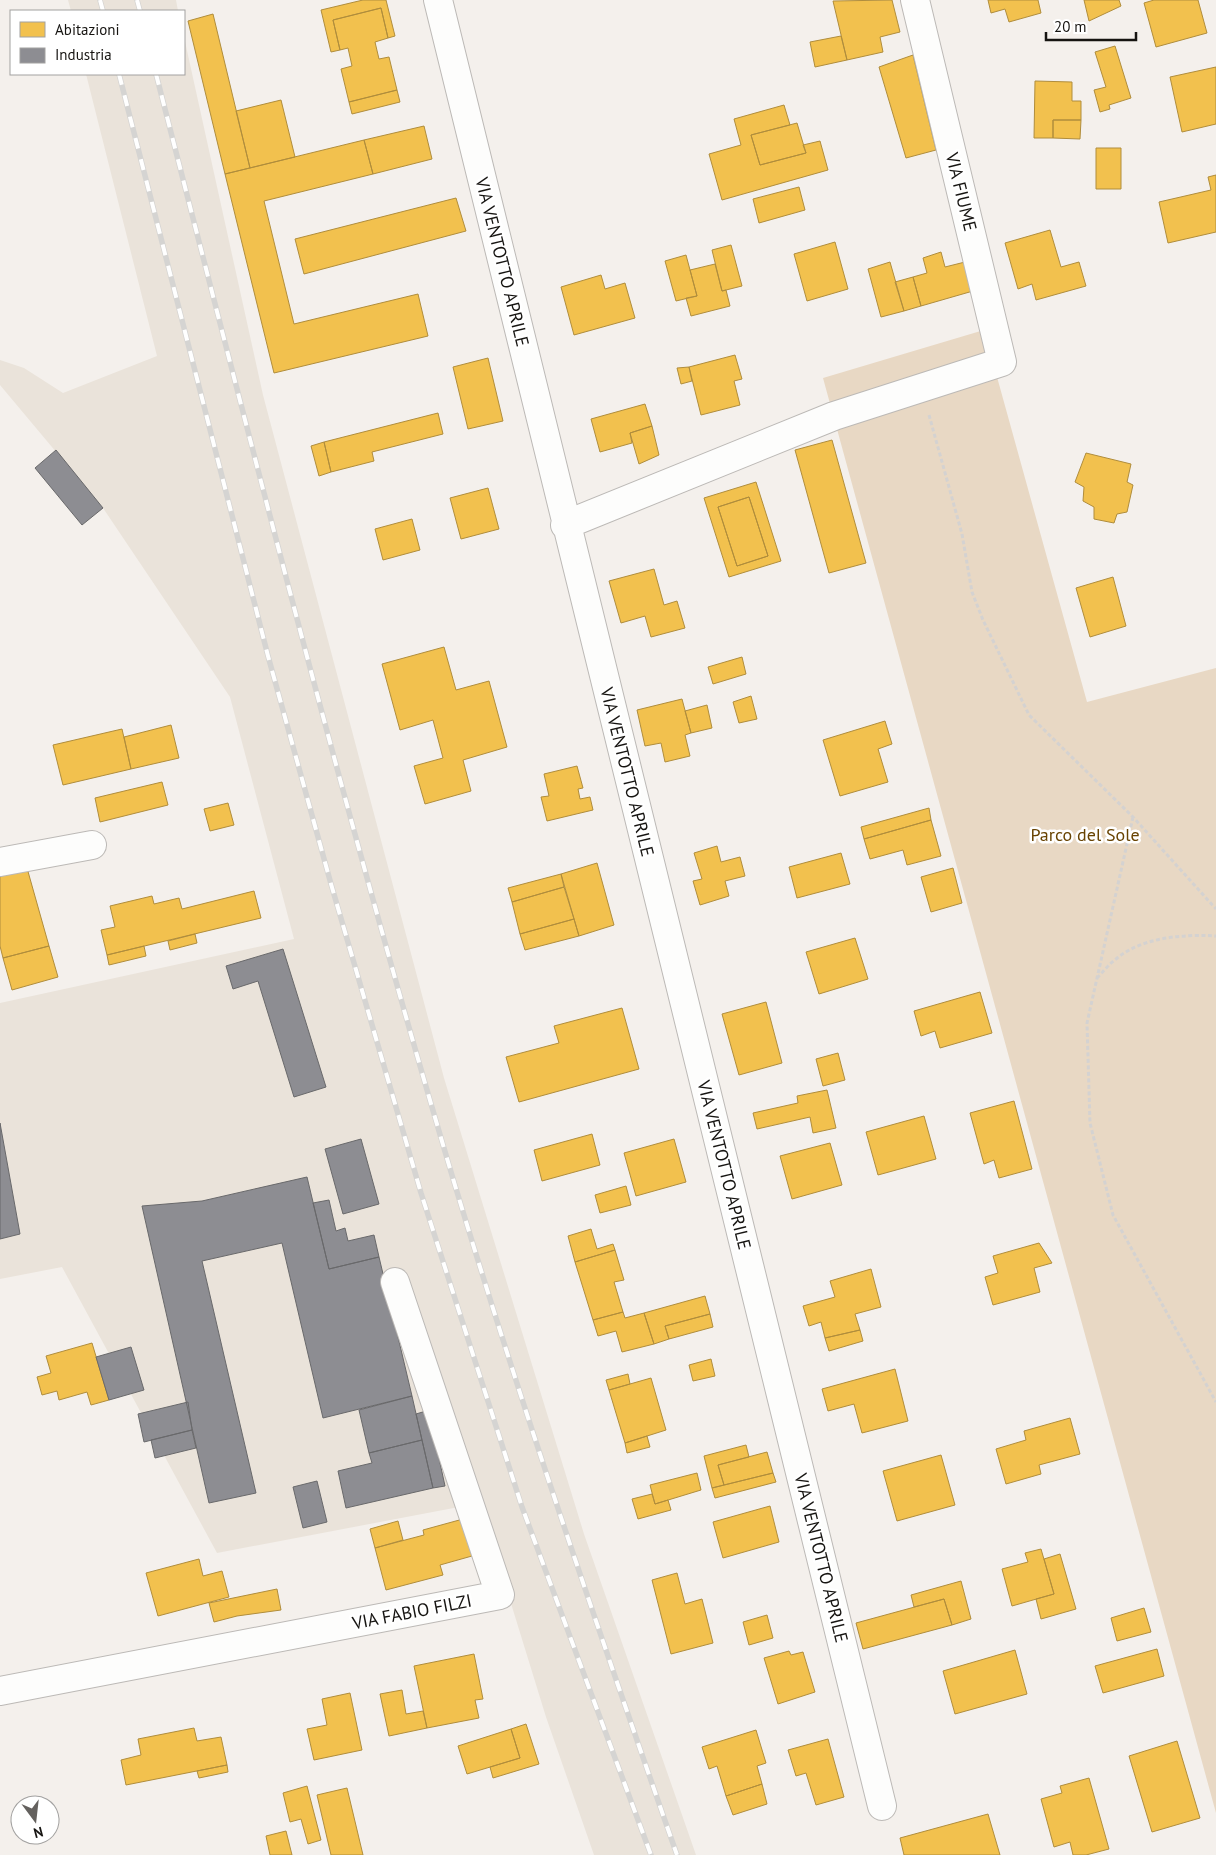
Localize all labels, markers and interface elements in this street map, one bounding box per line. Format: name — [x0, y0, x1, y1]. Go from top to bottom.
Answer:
legend — [10, 10, 185, 75]
scale bar — [1046, 10, 1136, 42]
text: 20 m — [1054, 17, 1087, 36]
text: Abitazioni — [55, 20, 119, 39]
text: Industria — [55, 45, 112, 64]
street label: VIA FIUME — [940, 149, 982, 234]
street label: VIA VENTOTTO APRILE — [470, 174, 535, 349]
street label: VIA VENTOTTO APRILE — [595, 684, 660, 859]
park label: Parco del Sole — [1030, 823, 1140, 846]
street label: VIA VENTOTTO APRILE — [692, 1077, 757, 1252]
street label: VIA VENTOTTO APRILE — [789, 1470, 854, 1645]
street label: VIA FABIO FILZI — [349, 1589, 474, 1635]
north arrow — [10, 1795, 60, 1845]
text: N — [32, 1823, 45, 1842]

